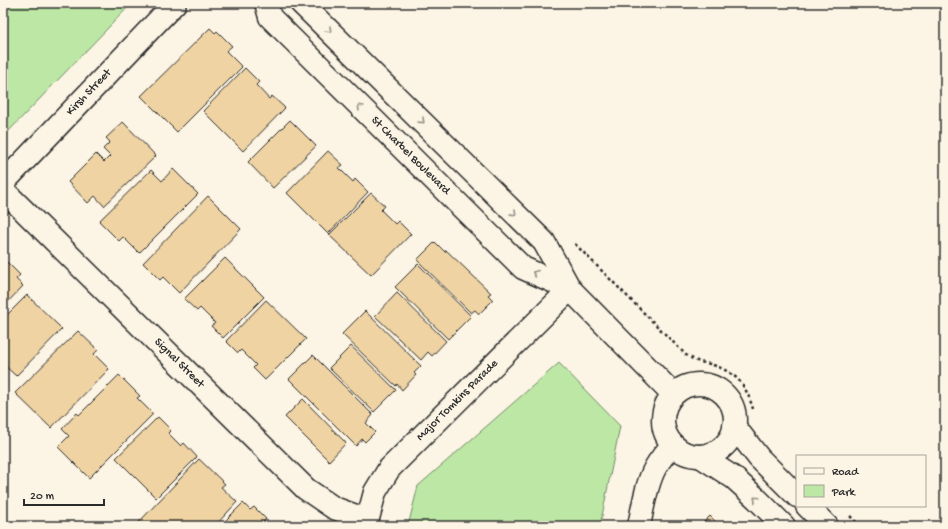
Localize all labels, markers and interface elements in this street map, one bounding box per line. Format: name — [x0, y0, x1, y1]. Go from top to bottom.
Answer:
one-way arrow — [324, 25, 332, 33]
street label: Kirsh Street — [64, 66, 116, 119]
one-way arrow — [357, 104, 365, 112]
street label: St Charbel Boulevard — [368, 114, 453, 199]
one-way arrow — [417, 117, 425, 124]
one-way arrow — [509, 208, 517, 215]
one-way arrow — [531, 270, 538, 278]
street label: Signal Street — [151, 336, 208, 392]
street label: Major Tomkins Parade — [414, 356, 502, 444]
legend — [796, 455, 926, 507]
text: Road — [832, 466, 859, 480]
scale bar — [24, 481, 104, 507]
text: Park — [831, 486, 857, 500]
text: 20 m — [30, 490, 55, 504]
one-way arrow — [754, 496, 761, 503]

